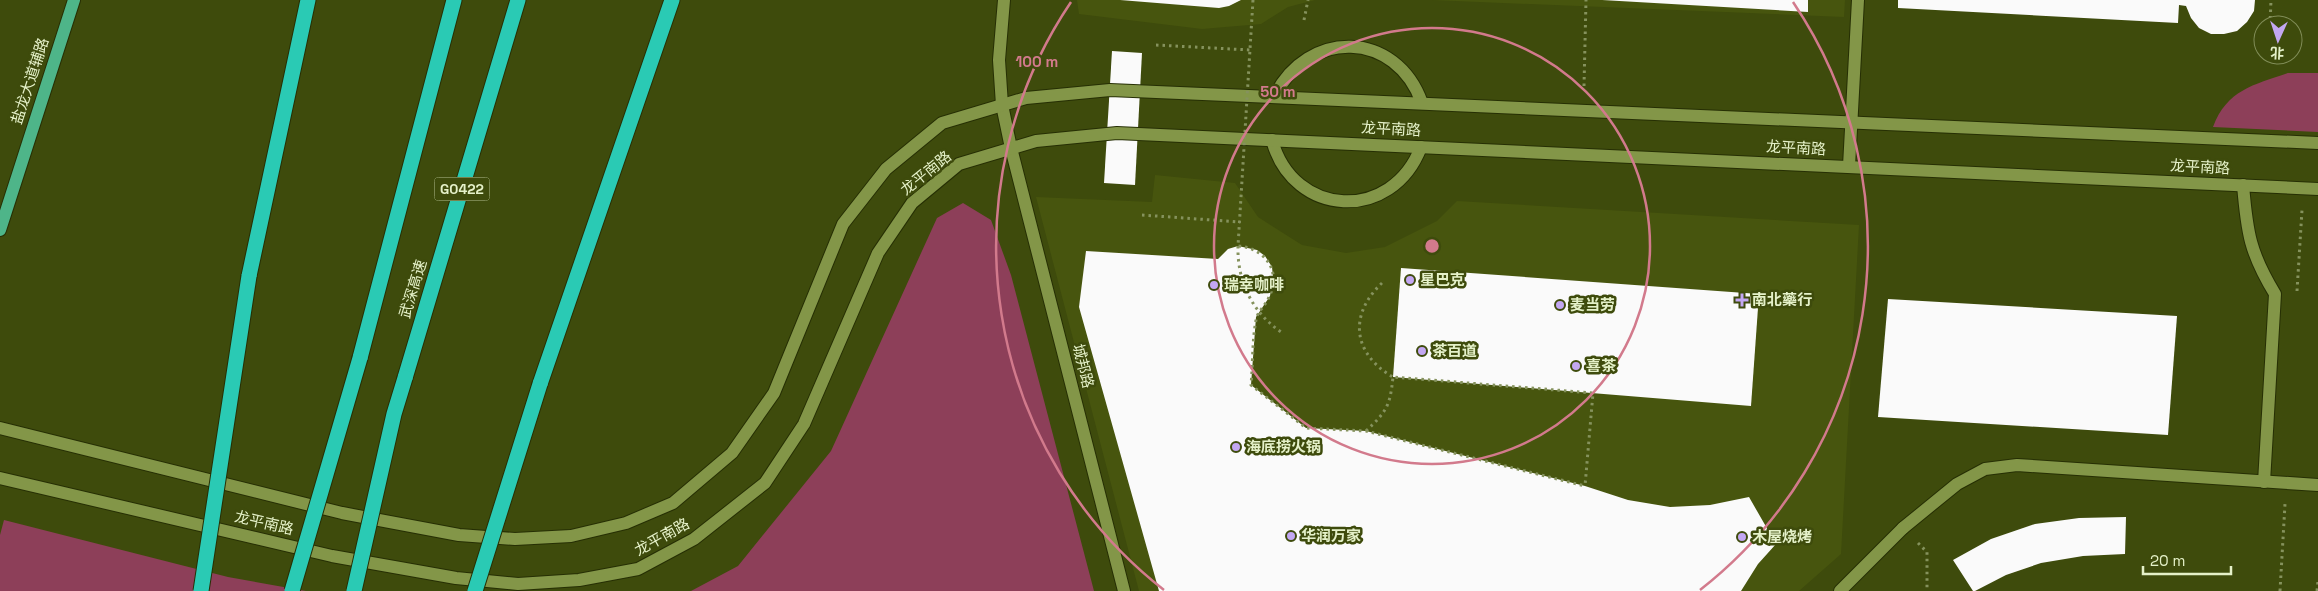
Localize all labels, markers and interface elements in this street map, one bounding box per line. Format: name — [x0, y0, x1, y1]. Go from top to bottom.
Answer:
north arrow — [2253, 15, 2303, 65]
street label: 盐龙大道辅路 — [7, 35, 52, 127]
text: 北 — [2270, 44, 2285, 62]
text: 100 m — [1016, 52, 1058, 71]
text: 50 m — [1260, 82, 1296, 101]
street label: 龙平南路 — [1361, 117, 1421, 140]
street label: 龙平南路 — [1766, 136, 1826, 159]
street label: 龙平南路 — [896, 146, 955, 199]
street label: 龙平南路 — [2170, 155, 2230, 178]
road number: G0422 — [434, 178, 490, 200]
centre of rings — [1423, 237, 1441, 255]
street label: 武深高速 — [395, 257, 430, 320]
place label: 星巴克 — [1420, 270, 1465, 289]
marker: 星巴克 — [1404, 274, 1416, 286]
place label: 瑞幸咖啡 — [1224, 275, 1284, 294]
marker: 瑞幸咖啡 — [1208, 279, 1220, 291]
place label: 南北藥行 — [1752, 290, 1812, 309]
marker: 南北藥行 — [1736, 294, 1748, 306]
place label: 麦当劳 — [1570, 295, 1615, 314]
marker: 麦当劳 — [1554, 299, 1566, 311]
place label: 茶百道 — [1432, 341, 1477, 360]
street label: 城邦路 — [1069, 342, 1098, 390]
marker: 茶百道 — [1416, 345, 1428, 357]
place label: 喜茶 — [1586, 356, 1617, 375]
marker: 喜茶 — [1570, 360, 1582, 372]
place label: 海底捞火锅 — [1246, 437, 1321, 456]
marker: 海底捞火锅 — [1230, 441, 1242, 453]
street label: 龙平南路 — [233, 507, 295, 539]
street label: 龙平南路 — [631, 514, 693, 559]
place label: 华润万家 — [1301, 526, 1361, 545]
place label: 木屋烧烤 — [1752, 527, 1812, 546]
marker: 华润万家 — [1285, 530, 1297, 542]
marker: 木屋烧烤 — [1736, 531, 1748, 543]
scale bar — [2143, 544, 2230, 576]
text: 20 m — [2150, 551, 2185, 570]

